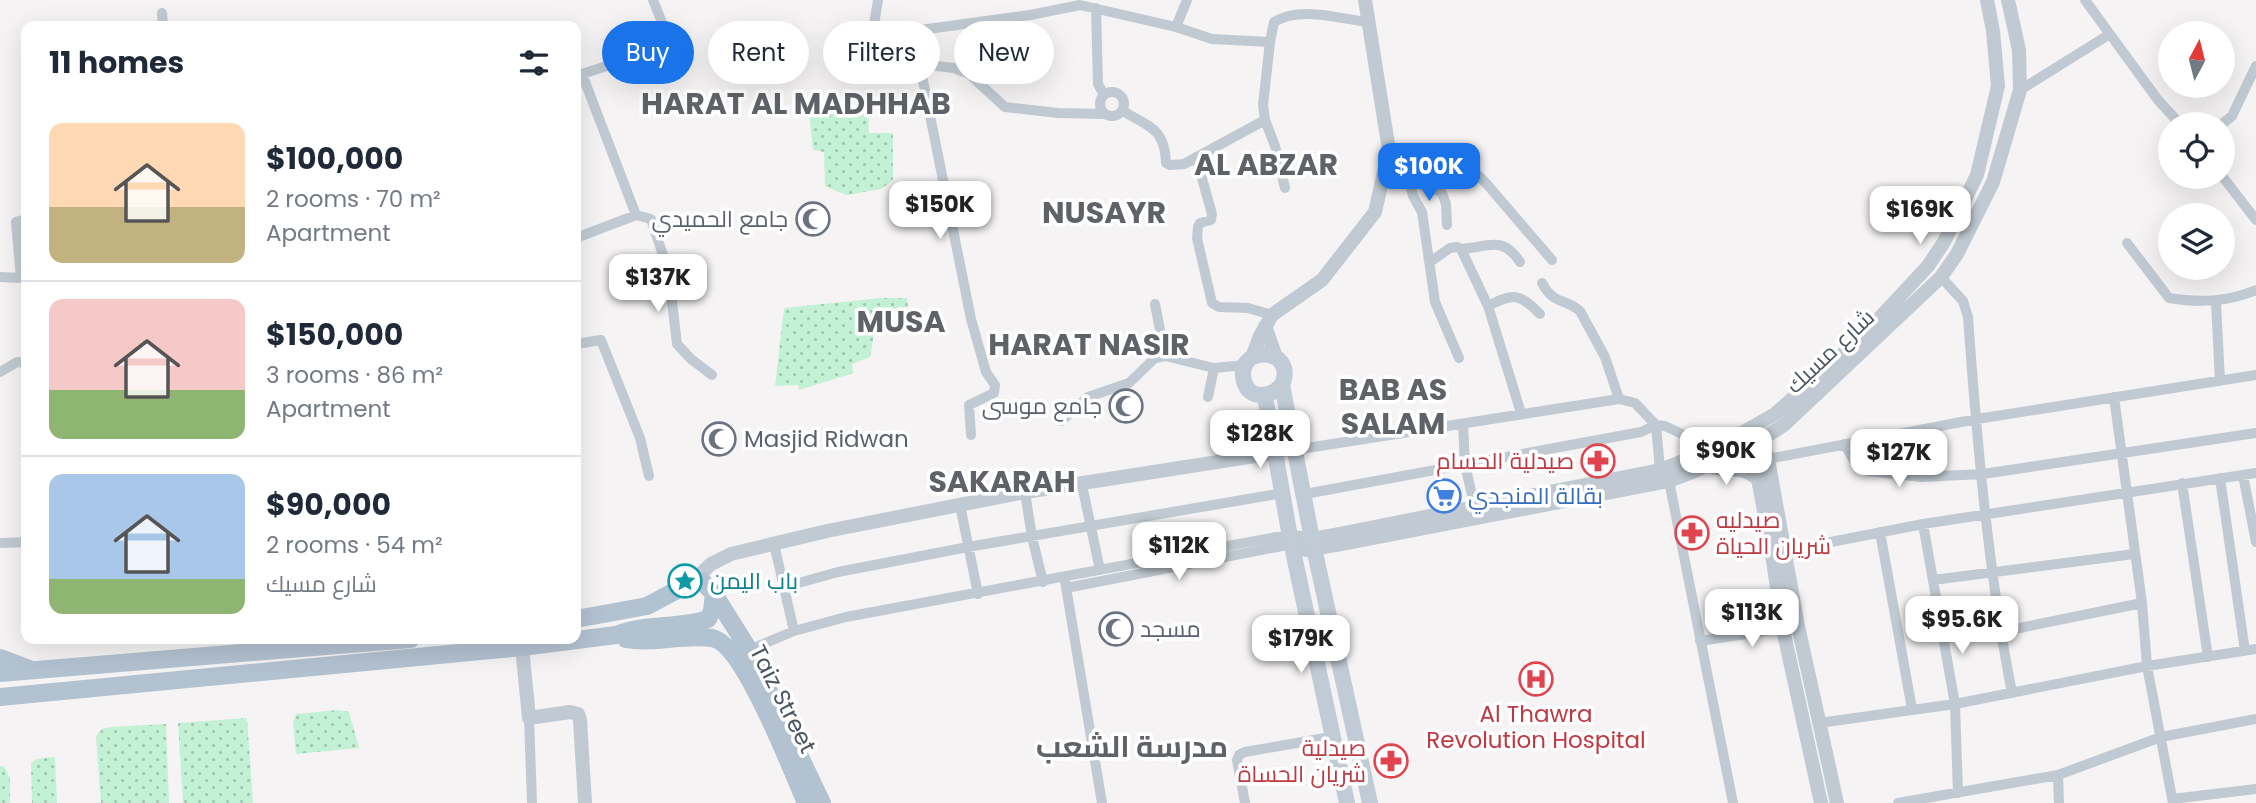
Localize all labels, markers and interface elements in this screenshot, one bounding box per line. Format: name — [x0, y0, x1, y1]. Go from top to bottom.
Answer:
chip: Buy — [602, 21, 694, 84]
chip: Rent — [708, 21, 809, 84]
chip: Filters — [823, 21, 940, 84]
chip: New — [954, 21, 1054, 84]
north arrow — [2158, 21, 2235, 98]
map controls — [2158, 21, 2235, 280]
text: 11 homes — [49, 41, 184, 84]
icon: filters — [515, 44, 553, 82]
district label: HARAT AL MADHHAB — [641, 82, 951, 125]
button: locate — [2158, 112, 2235, 189]
text: $100,000 — [266, 137, 403, 180]
district label: AL ABZAR — [1194, 143, 1338, 186]
pin: $100K — [1380, 144, 1478, 203]
text: $100K — [1394, 150, 1464, 182]
icon: home — [105, 151, 189, 235]
pin: $150K — [891, 182, 989, 241]
text: 2 rooms · 70 m² — [266, 183, 441, 215]
pin: $169K — [1871, 187, 1969, 246]
text: $150K — [905, 188, 975, 220]
district label: NUSAYR — [1042, 191, 1166, 234]
text: $169K — [1886, 193, 1954, 225]
mosque icon: جامع الحميدي — [794, 200, 832, 238]
place label: جامع الحميدي — [651, 203, 788, 237]
button: layers — [2158, 203, 2235, 280]
text: Apartment — [266, 217, 391, 249]
pin: $137K — [609, 254, 707, 314]
text: $137K — [625, 261, 691, 293]
district label: MUSA — [856, 300, 946, 343]
street label: شارع مسيك — [1779, 302, 1881, 400]
text: $150,000 — [266, 313, 403, 356]
district label: HARAT NASIR — [988, 323, 1190, 366]
icon: home — [105, 327, 189, 411]
text: 3 rooms · 86 m² — [266, 359, 443, 391]
district label: BAB AS SALAM — [1339, 368, 1447, 445]
mosque icon: جامع موسى — [1107, 387, 1145, 425]
place label: جامع موسى — [982, 390, 1102, 422]
text: Apartment — [266, 393, 391, 425]
pin: $128K — [1211, 410, 1309, 470]
text: $128K — [1226, 417, 1294, 449]
mosque icon: Masjid Ridwan — [700, 420, 738, 458]
place label: Masjid Ridwan — [744, 423, 909, 455]
pin: $90K — [1685, 428, 1767, 487]
pin: $127K — [1850, 430, 1948, 489]
text: $90K — [1696, 434, 1756, 466]
text: $127K — [1866, 436, 1932, 468]
pharmacy icon: صيدلية الحسام — [1579, 442, 1617, 480]
place label: صيدلية الحسام — [1436, 445, 1574, 477]
district label: SAKARAH — [928, 460, 1076, 503]
supermarket icon: بقالة المنجدي — [1425, 477, 1463, 515]
place label: بقالة المنجدي — [1468, 480, 1603, 514]
text: $90,000 — [266, 483, 391, 526]
icon: home — [105, 502, 189, 586]
place label: صيدليه شريان الحياة — [1716, 504, 1831, 562]
pharmacy icon: صيدليه شريان الحياة — [1673, 514, 1711, 552]
pin: $112K — [1130, 522, 1228, 582]
text: 2 rooms · 54 m² — [266, 529, 443, 561]
text: $112K — [1148, 529, 1210, 561]
place icon: باب اليمن — [666, 562, 704, 600]
place label: باب اليمن — [710, 565, 798, 597]
text: شارع مسيك — [266, 568, 377, 600]
pin: $113K — [1703, 590, 1801, 649]
text: $113K — [1721, 596, 1783, 628]
pin: $95.6K — [1905, 596, 2019, 656]
text: $95.6K — [1921, 603, 2003, 635]
mosque icon: مسجد — [1097, 610, 1135, 648]
place label: مسجد — [1140, 613, 1201, 645]
pin: $179K — [1252, 616, 1350, 675]
text: $179K — [1268, 622, 1334, 654]
street label: Taiz Street — [742, 639, 824, 759]
hospital icon: Al Thawra Revolution Hospital — [1517, 660, 1555, 698]
place label: Al Thawra Revolution Hospital — [1426, 698, 1646, 756]
district label: مدرسة الشعب — [1036, 725, 1228, 768]
place label: صيدلية شريان الحساة — [1238, 732, 1366, 790]
pharmacy icon: صيدلية شريان الحساة — [1372, 742, 1410, 780]

